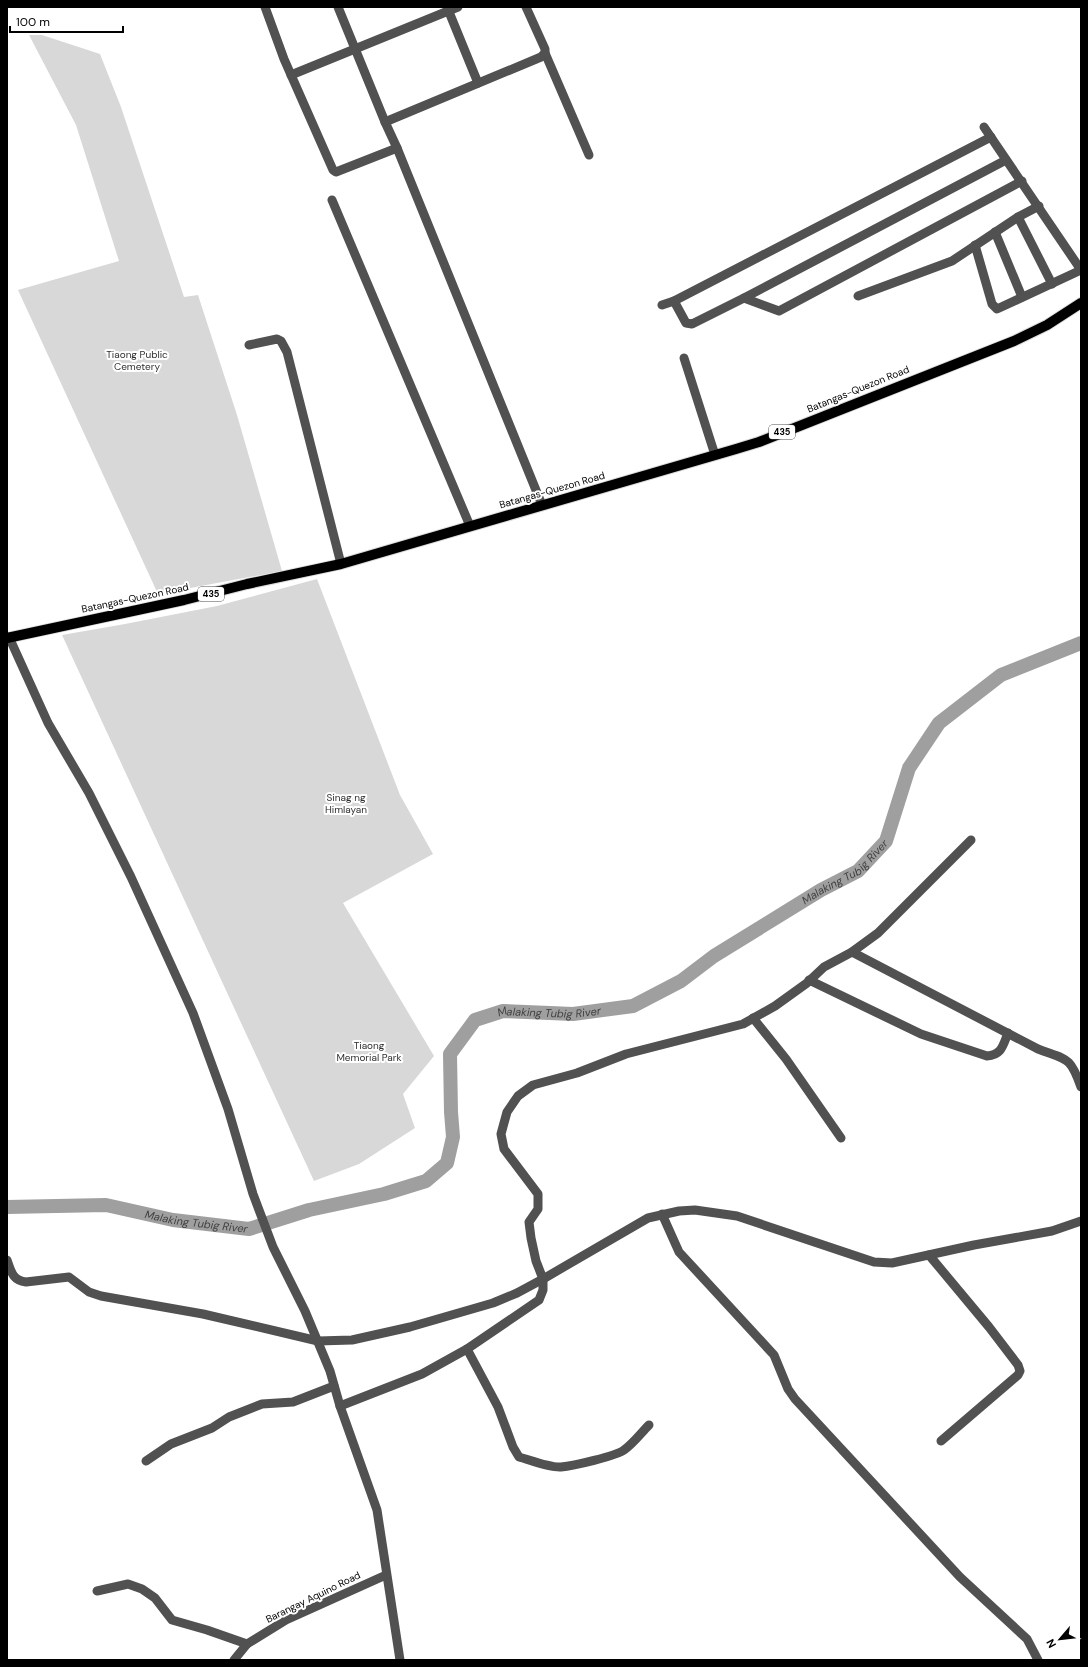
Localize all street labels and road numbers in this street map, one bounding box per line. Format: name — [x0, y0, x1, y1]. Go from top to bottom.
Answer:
street label: Batangas-Quezon Road — [805, 363, 911, 415]
road number: 435 — [769, 425, 795, 439]
street label: Batangas-Quezon Road — [498, 469, 606, 511]
street label: Batangas-Quezon Road — [80, 580, 190, 616]
road number: 435 — [198, 587, 224, 601]
street label: Barangay Aquino Road — [263, 1568, 363, 1626]

